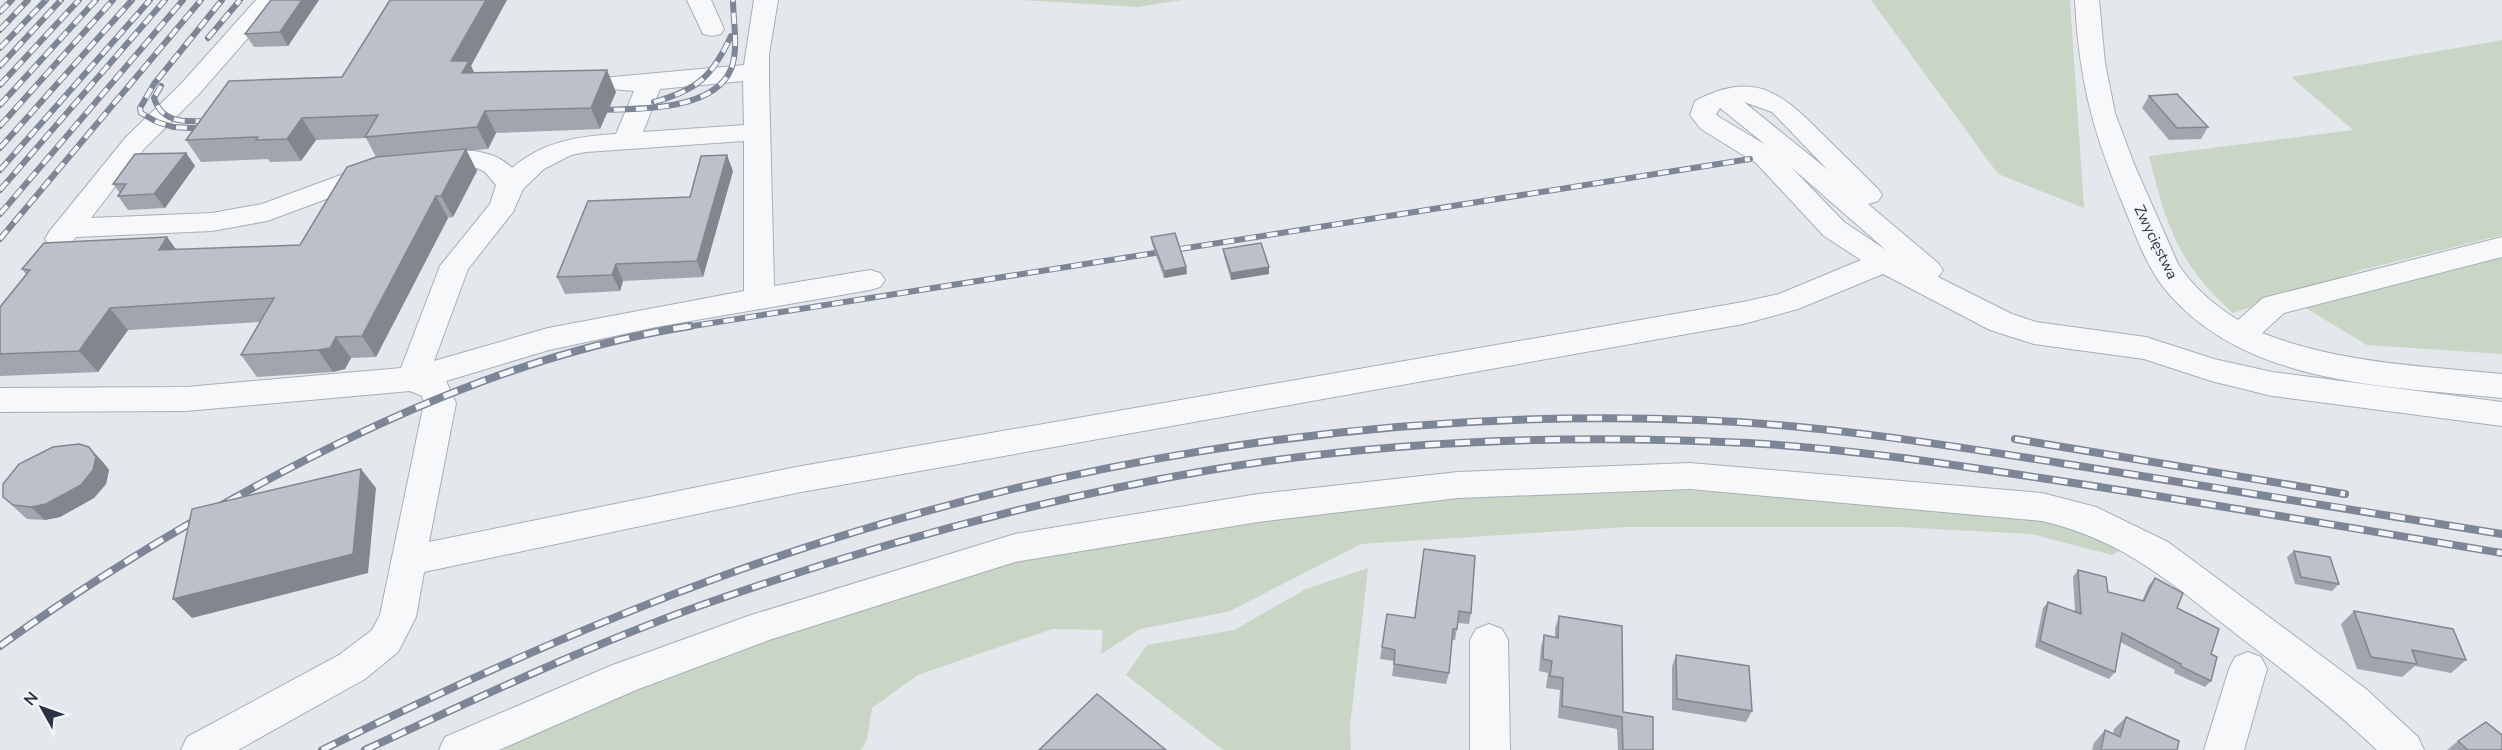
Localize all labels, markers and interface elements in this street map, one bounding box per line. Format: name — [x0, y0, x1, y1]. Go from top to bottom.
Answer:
street label: Zwycięstwa — [2129, 202, 2183, 282]
north arrow — [12, 678, 72, 738]
text: N — [19, 687, 44, 711]

